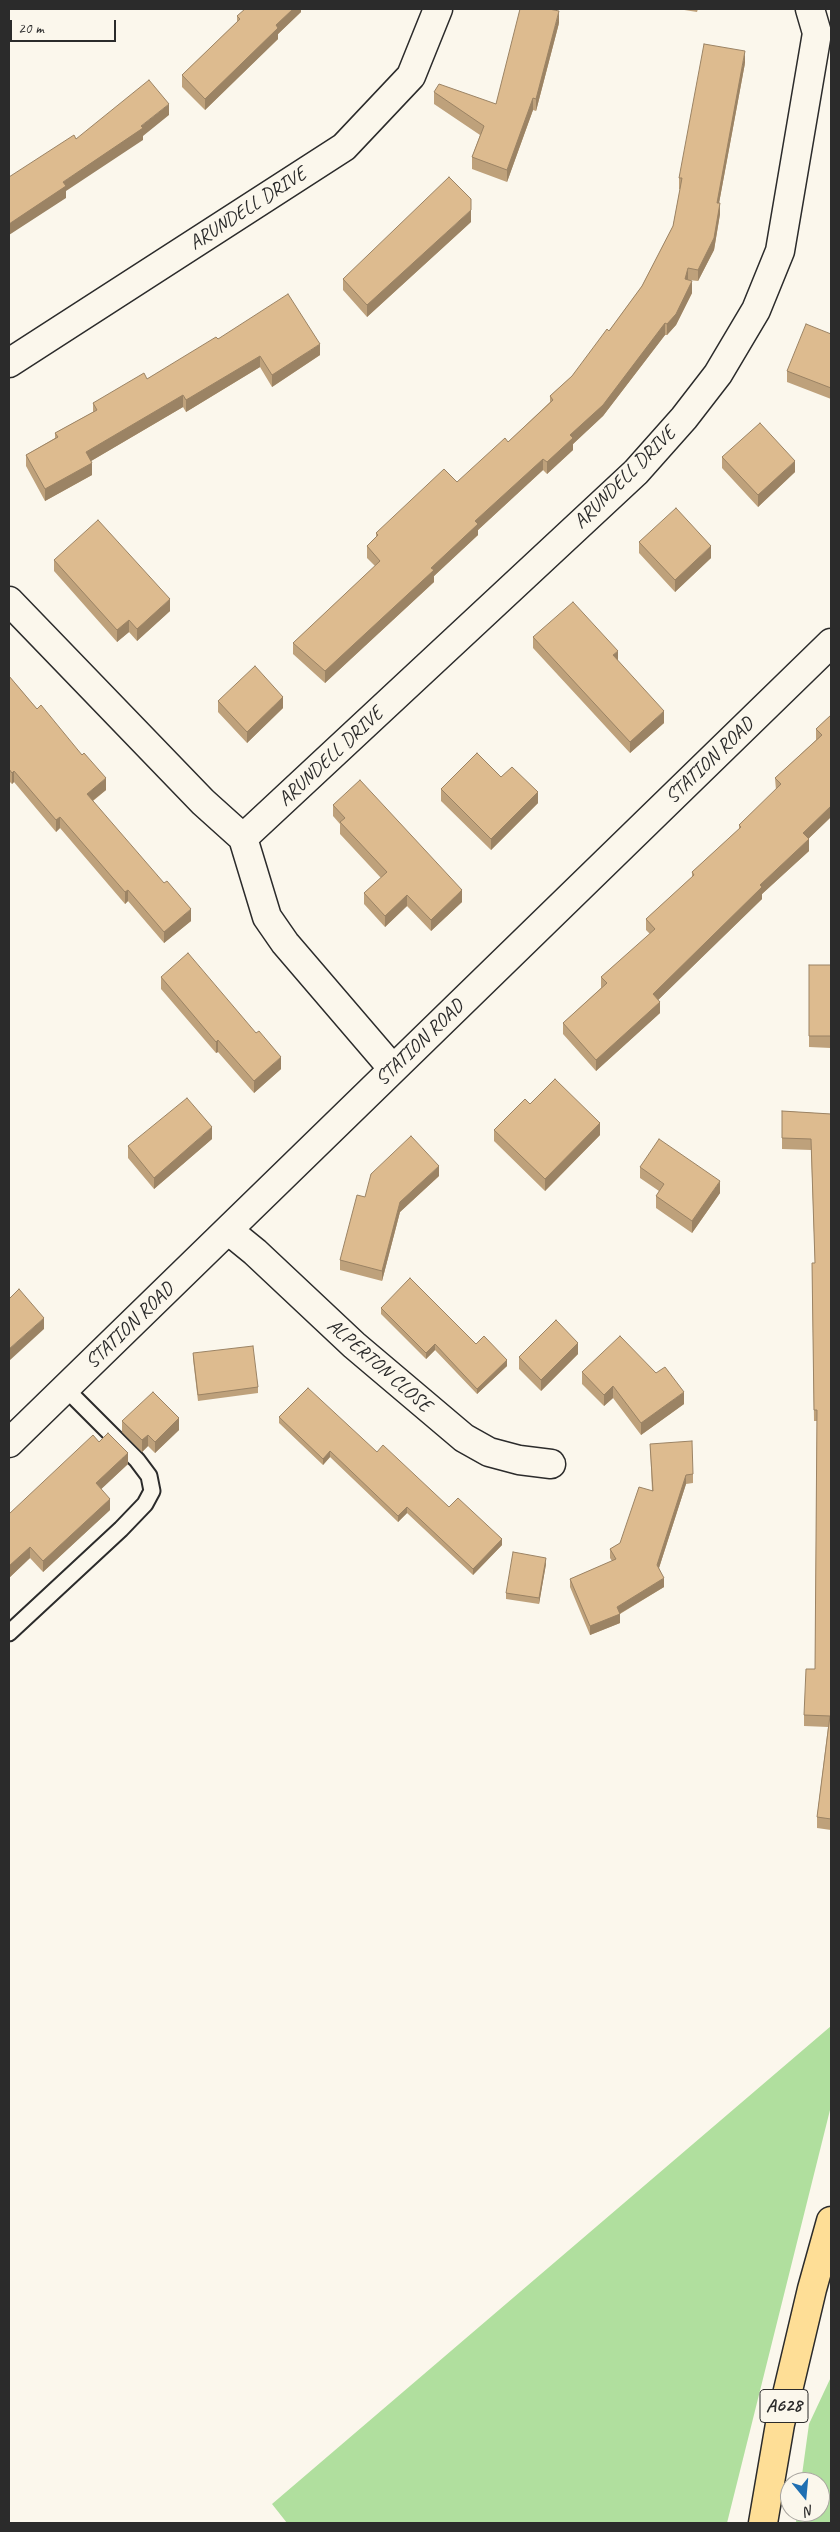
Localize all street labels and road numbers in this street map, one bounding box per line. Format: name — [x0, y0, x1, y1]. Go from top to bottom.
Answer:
street label: ARUNDELL DRIVE — [185, 162, 311, 256]
street label: ARUNDELL DRIVE — [569, 422, 681, 534]
street label: ARUNDELL DRIVE — [274, 702, 388, 812]
street label: STATION ROAD — [661, 713, 759, 809]
street label: STATION ROAD — [371, 995, 469, 1091]
street label: STATION ROAD — [81, 1278, 179, 1374]
street label: ALPERTON CLOSE — [322, 1314, 436, 1418]
road number: A628 — [760, 2390, 808, 2422]

